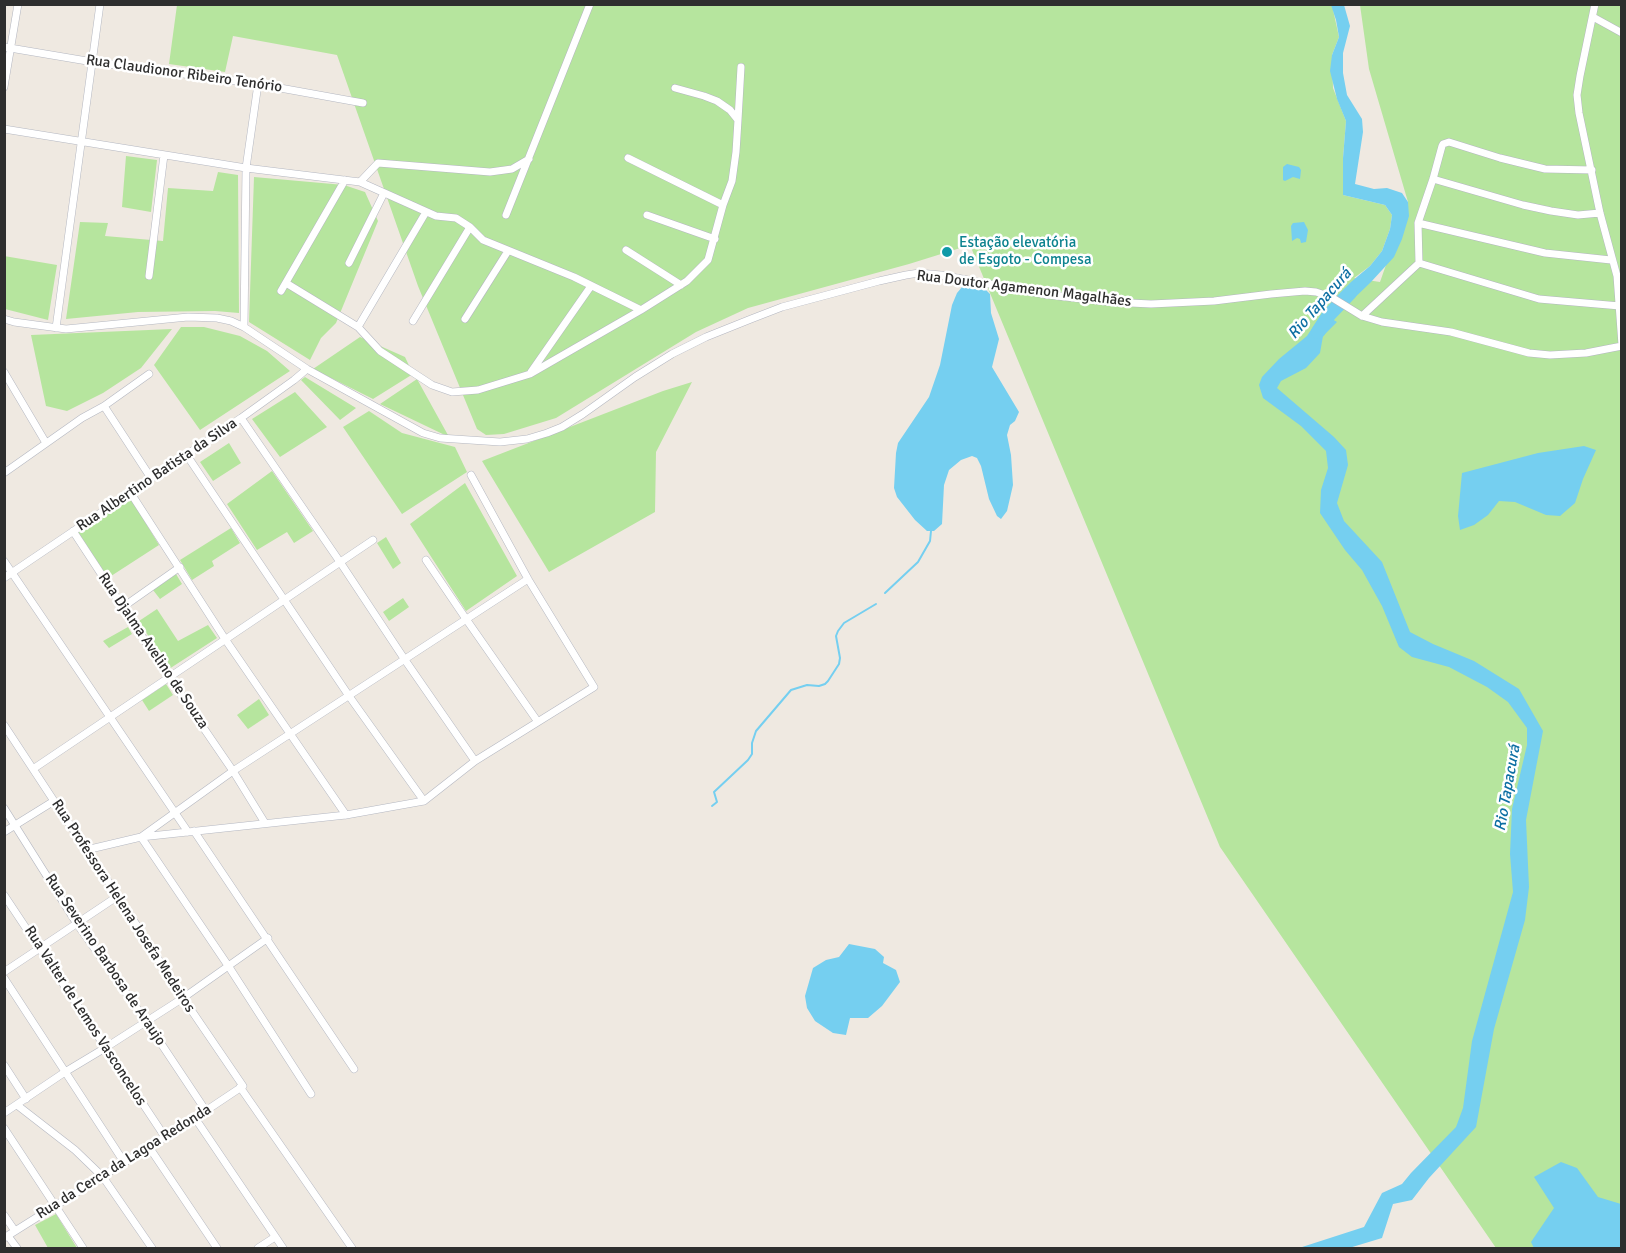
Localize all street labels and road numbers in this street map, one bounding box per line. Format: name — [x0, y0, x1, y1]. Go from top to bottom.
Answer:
street label: Rua Claudionor Ribeiro Tenório — [85, 51, 283, 97]
street label: Rua Doutor Agamenon Magalhães — [916, 267, 1132, 311]
street label: Rua Albertino Batista da Silva — [73, 414, 241, 536]
street label: Rua Djalma Avelino de Souza — [94, 569, 212, 733]
street label: Rua Professora Helena Josefa Medeiros — [47, 796, 199, 1016]
street label: Rua Severino Barbosa de Araujo — [41, 871, 169, 1049]
street label: Rua Valter de Lemos Vasconcelos — [20, 923, 150, 1109]
street label: Rua da Cerca da Lagoa Redonda — [33, 1101, 215, 1223]

